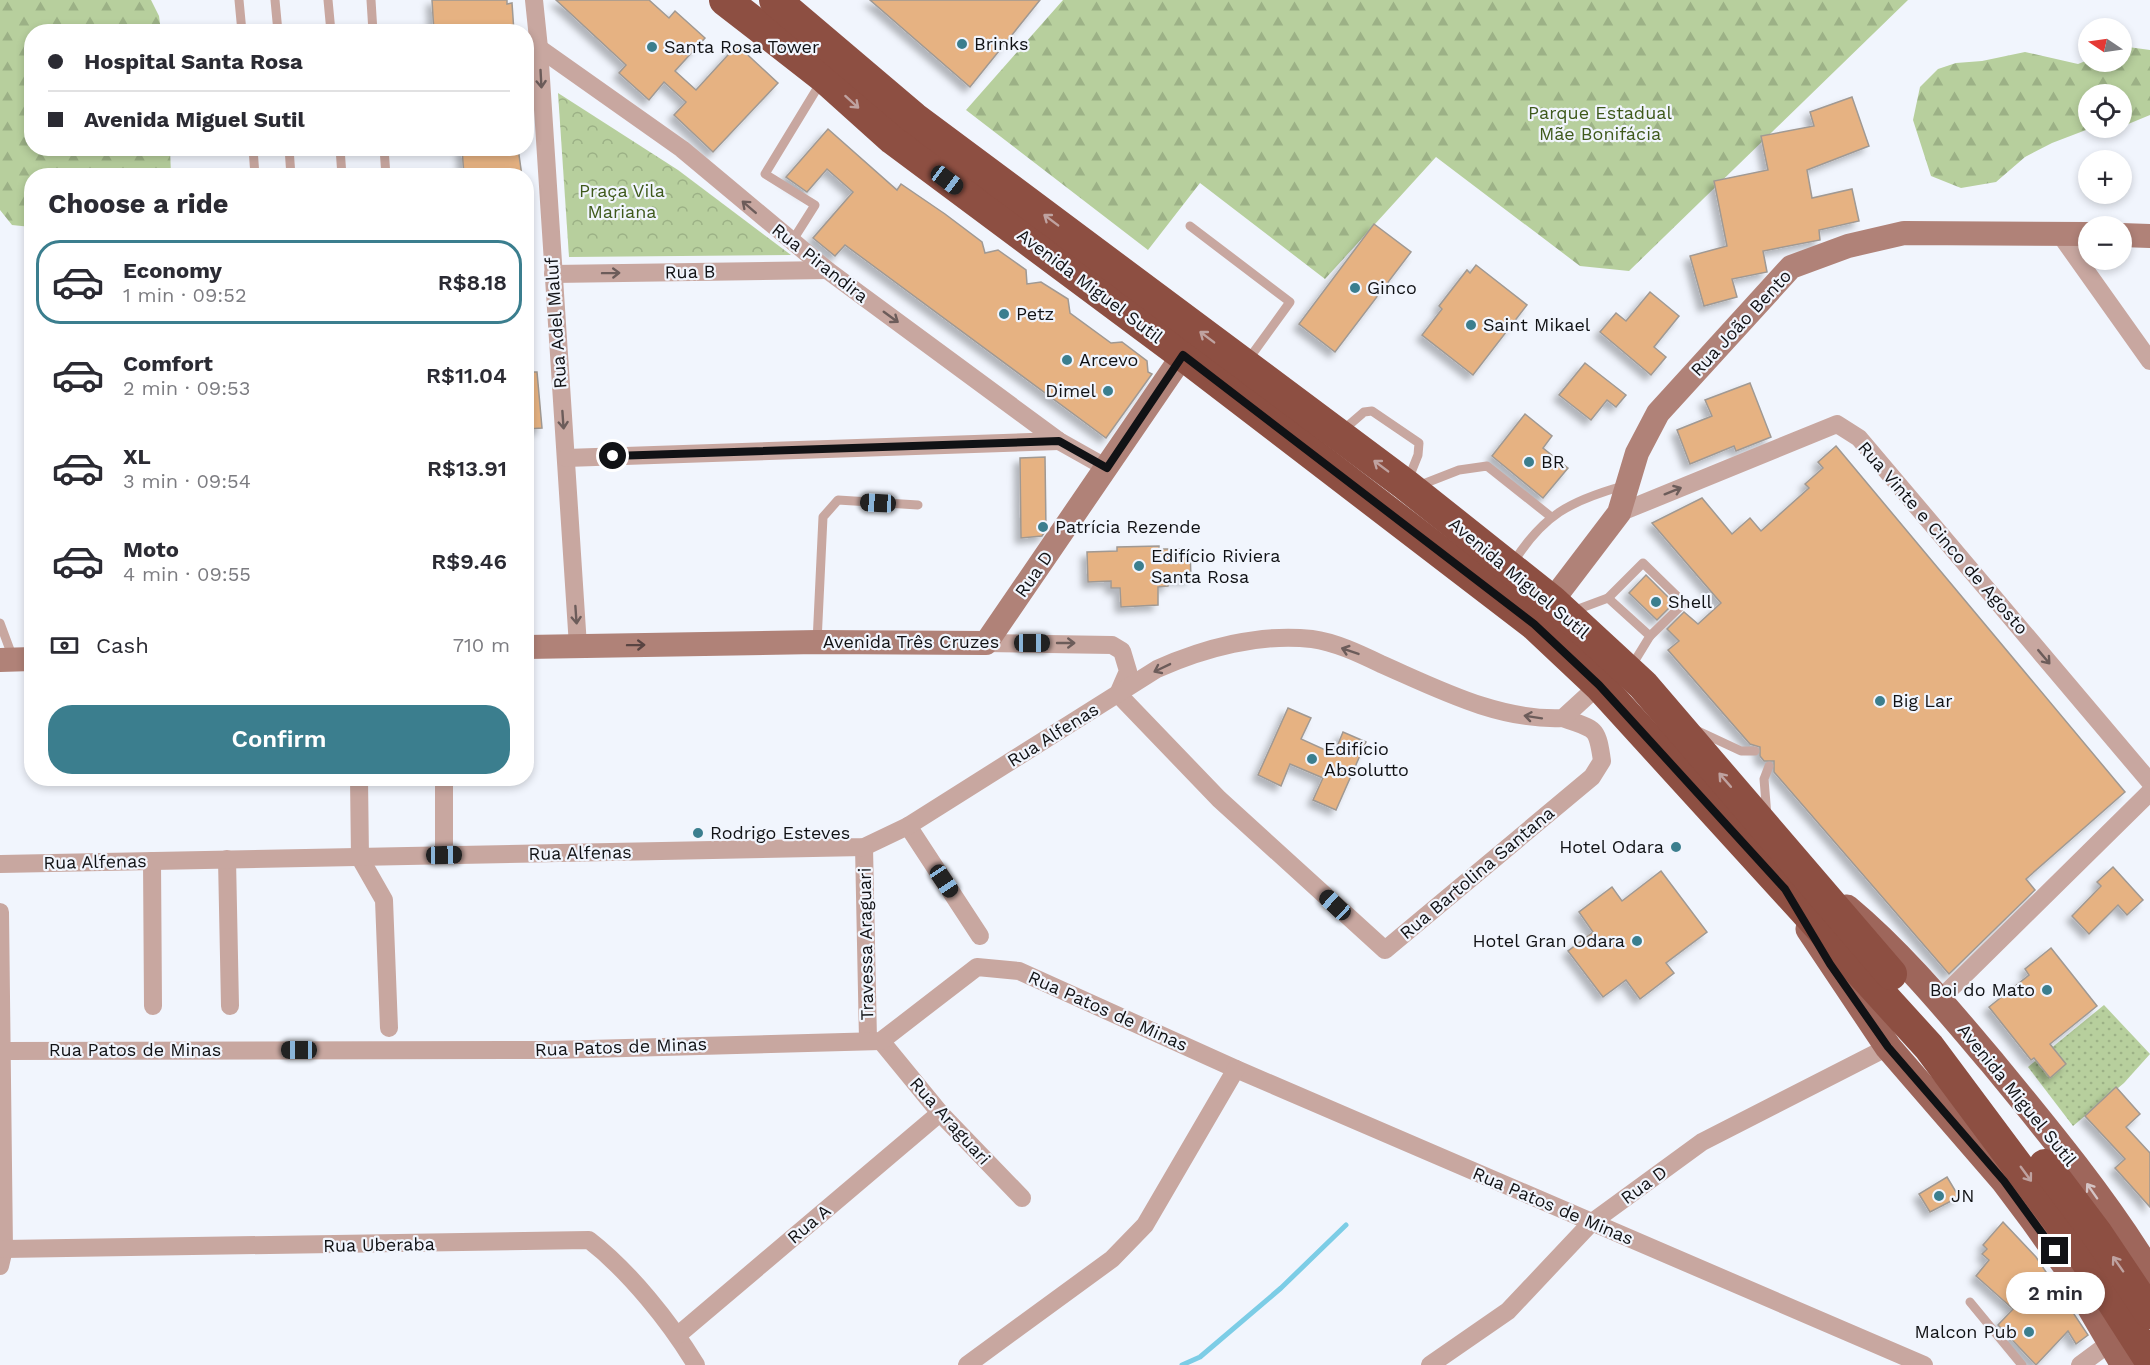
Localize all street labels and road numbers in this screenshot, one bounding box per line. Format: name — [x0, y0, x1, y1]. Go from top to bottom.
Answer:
street label: Rua Pirandira — [768, 219, 873, 307]
street label: Avenida Miguel Sutil — [1013, 224, 1168, 347]
street label: Rua Adel Maluf — [540, 257, 571, 389]
street label: Rua B — [665, 261, 715, 282]
street label: Rua João Bento — [1686, 265, 1795, 380]
street label: Rua Vinte e Cinco de Agosto — [1854, 437, 2033, 638]
street label: Avenida Miguel Sutil — [1445, 513, 1594, 643]
street label: Rua D — [1010, 546, 1057, 601]
street label: Avenida Três Cruzes — [823, 631, 999, 652]
street label: Rua Alfenas — [1003, 698, 1102, 771]
street label: Rua Bartolina Santana — [1395, 802, 1558, 943]
street label: Rua Alfenas — [528, 841, 632, 864]
street label: Rua Alfenas — [43, 850, 147, 873]
street label: Travessa Araguari — [854, 867, 877, 1021]
street label: Rua Patos de Minas — [1025, 966, 1191, 1055]
street label: Avenida Miguel Sutil — [1954, 1019, 2081, 1170]
street label: Rua Patos de Minas — [534, 1033, 707, 1060]
street label: Rua Patos de Minas — [49, 1039, 221, 1060]
street label: Rua Araguari — [906, 1073, 995, 1169]
street label: Rua D — [1617, 1161, 1671, 1208]
street label: Rua Patos de Minas — [1470, 1162, 1637, 1249]
street label: Rua A — [783, 1199, 835, 1248]
street label: Rua Uberaba — [323, 1233, 435, 1256]

